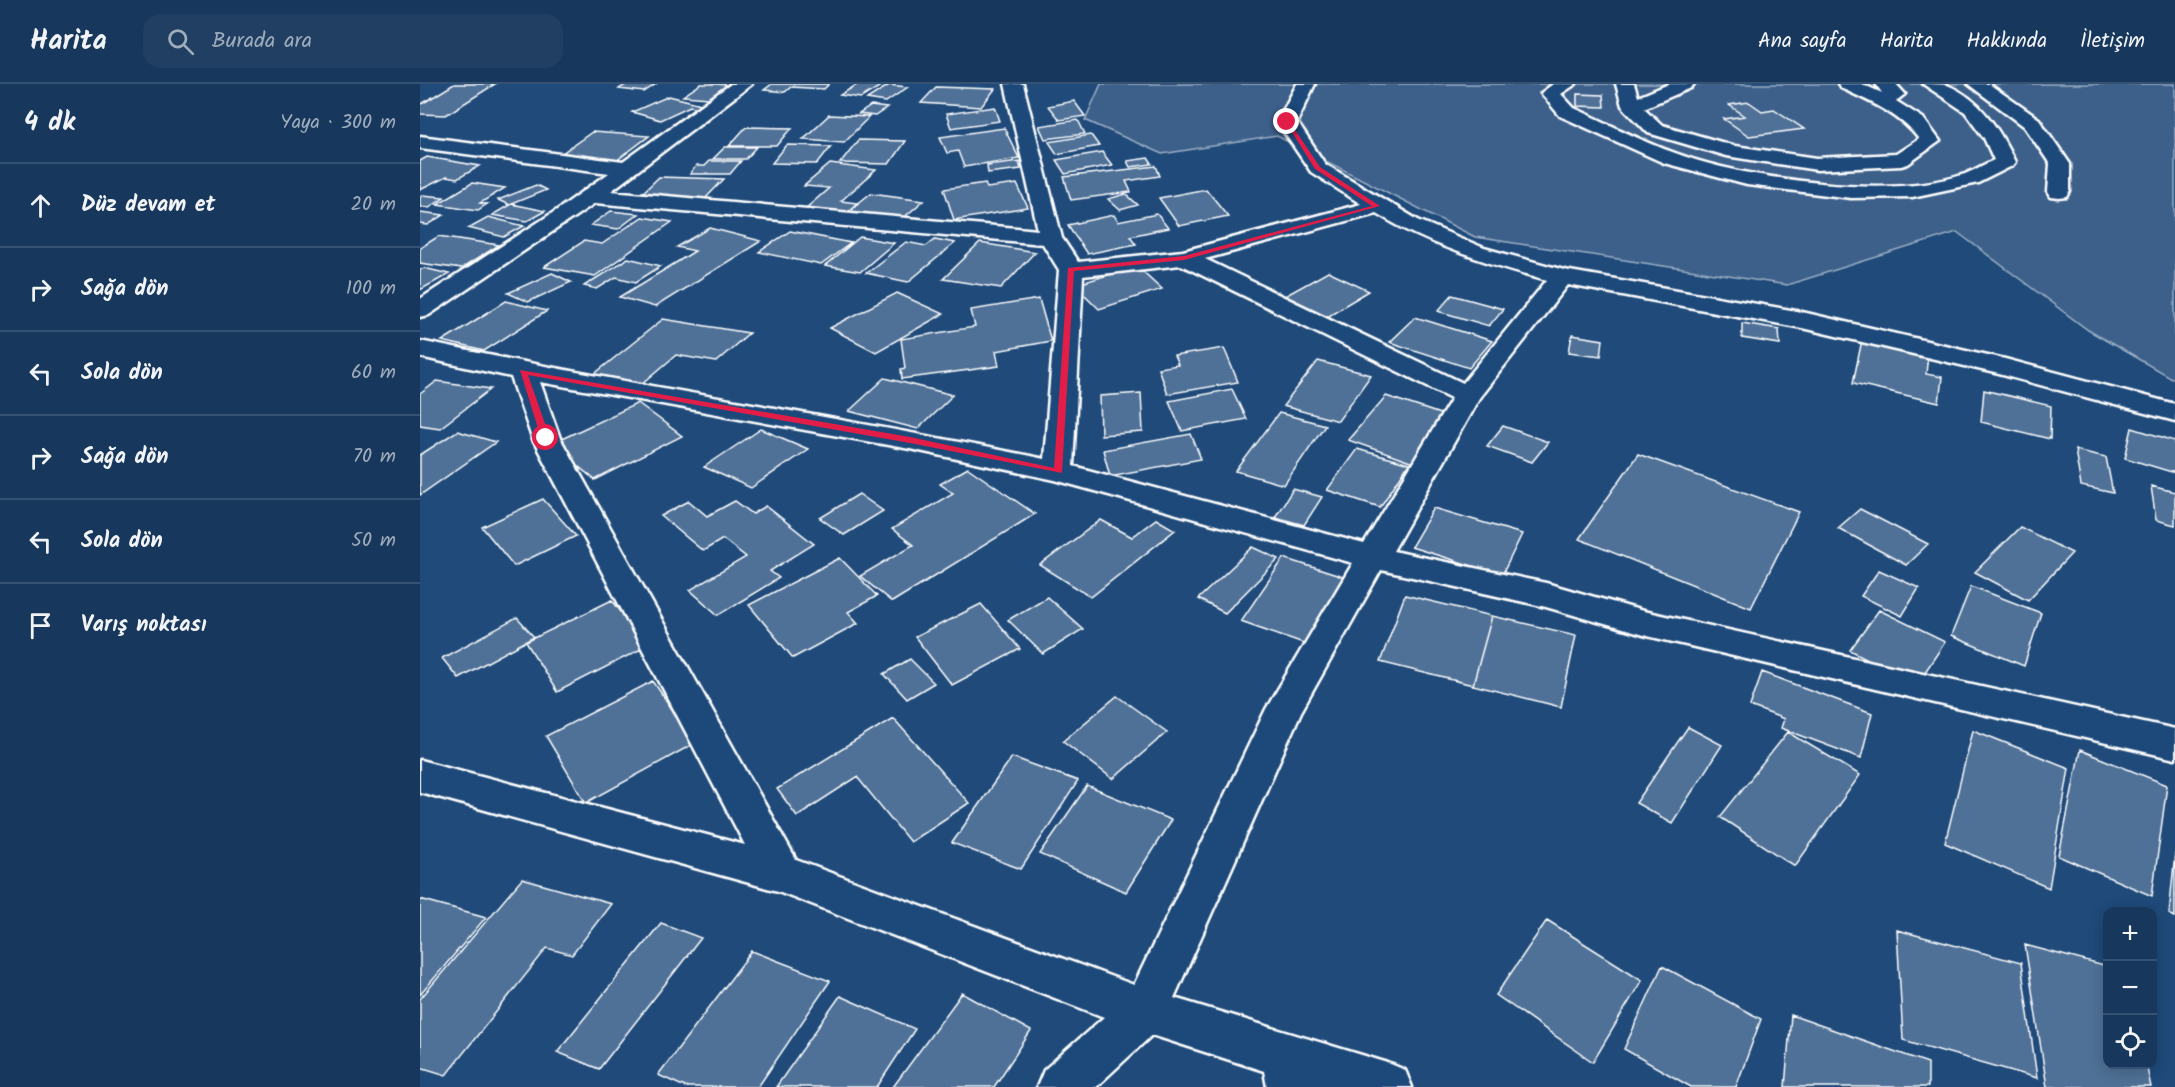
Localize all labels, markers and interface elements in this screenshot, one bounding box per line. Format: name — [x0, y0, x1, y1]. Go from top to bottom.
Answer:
search box — [143, 14, 563, 68]
text: Harita — [30, 19, 107, 64]
text: Burada ara — [212, 24, 312, 59]
icon: search — [164, 25, 197, 58]
text: Ana sayfa — [1758, 25, 1847, 58]
text: Harita — [1880, 25, 1934, 58]
text: Hakkında — [1967, 25, 2047, 58]
text: İletişim — [2080, 25, 2145, 58]
text: 4 dk — [24, 102, 75, 144]
text: Yaya · 300 m — [280, 107, 396, 139]
route end — [1273, 108, 1299, 134]
text: Düz devam et — [81, 188, 215, 223]
icon: ahead — [24, 189, 57, 222]
text: 20 m — [350, 189, 396, 221]
text: Sağa dön — [81, 272, 168, 307]
icon: right — [24, 273, 57, 306]
text: 100 m — [346, 273, 396, 305]
text: Sola dön — [81, 356, 163, 391]
icon: left — [24, 357, 57, 390]
text: 60 m — [351, 357, 396, 389]
route start — [532, 424, 558, 450]
text: Sağa dön — [81, 440, 168, 475]
icon: right — [24, 441, 57, 474]
text: 70 m — [353, 441, 396, 473]
text: Sola dön — [81, 524, 163, 559]
icon: left — [24, 525, 57, 558]
text: 50 m — [351, 525, 396, 557]
text: Varış noktası — [81, 608, 207, 643]
icon: arrive — [24, 609, 57, 642]
map controls — [2103, 907, 2157, 1069]
button: + — [2103, 907, 2157, 961]
button: − — [2103, 961, 2157, 1015]
button: locate — [2103, 1015, 2157, 1069]

